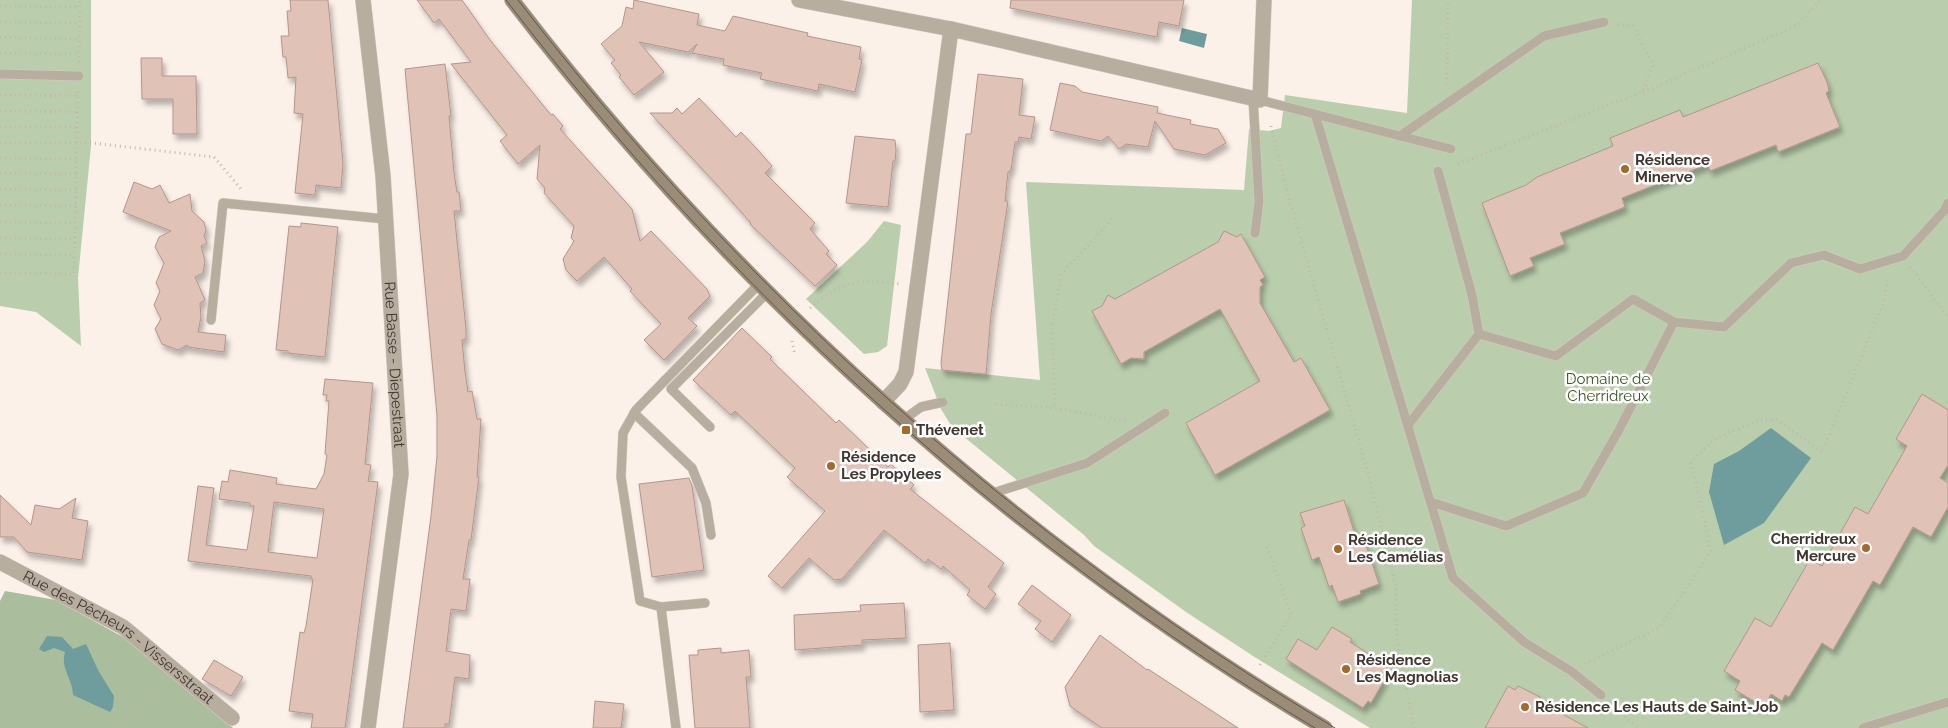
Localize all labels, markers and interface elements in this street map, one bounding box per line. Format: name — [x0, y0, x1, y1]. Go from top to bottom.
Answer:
place label: Résidence Minerve — [1635, 151, 1710, 186]
marker: Résidence Minerve — [1619, 163, 1631, 175]
street label: Rue Basse - Diepestraat — [380, 281, 408, 448]
park label: Domaine de Cherridreux — [1566, 370, 1650, 405]
place label: Thévenet — [916, 421, 984, 439]
marker: Thévenet — [900, 424, 912, 436]
place label: Résidence Les Propylees — [841, 448, 941, 483]
marker: Résidence Les Propylees — [825, 460, 837, 472]
place label: Cherridreux Mercure — [1771, 530, 1856, 565]
place label: Résidence Les Camélias — [1348, 531, 1443, 566]
marker: Cherridreux Mercure — [1860, 542, 1872, 554]
marker: Résidence Les Camélias — [1332, 543, 1344, 555]
street label: Rue des Pêcheurs - Vissersstraat — [20, 567, 217, 708]
place label: Résidence Les Magnolias — [1356, 651, 1458, 686]
marker: Résidence Les Magnolias — [1340, 663, 1352, 675]
place label: Résidence Les Hauts de Saint-Job — [1535, 698, 1779, 716]
marker: Résidence Les Hauts de Saint-Job — [1519, 701, 1531, 713]

